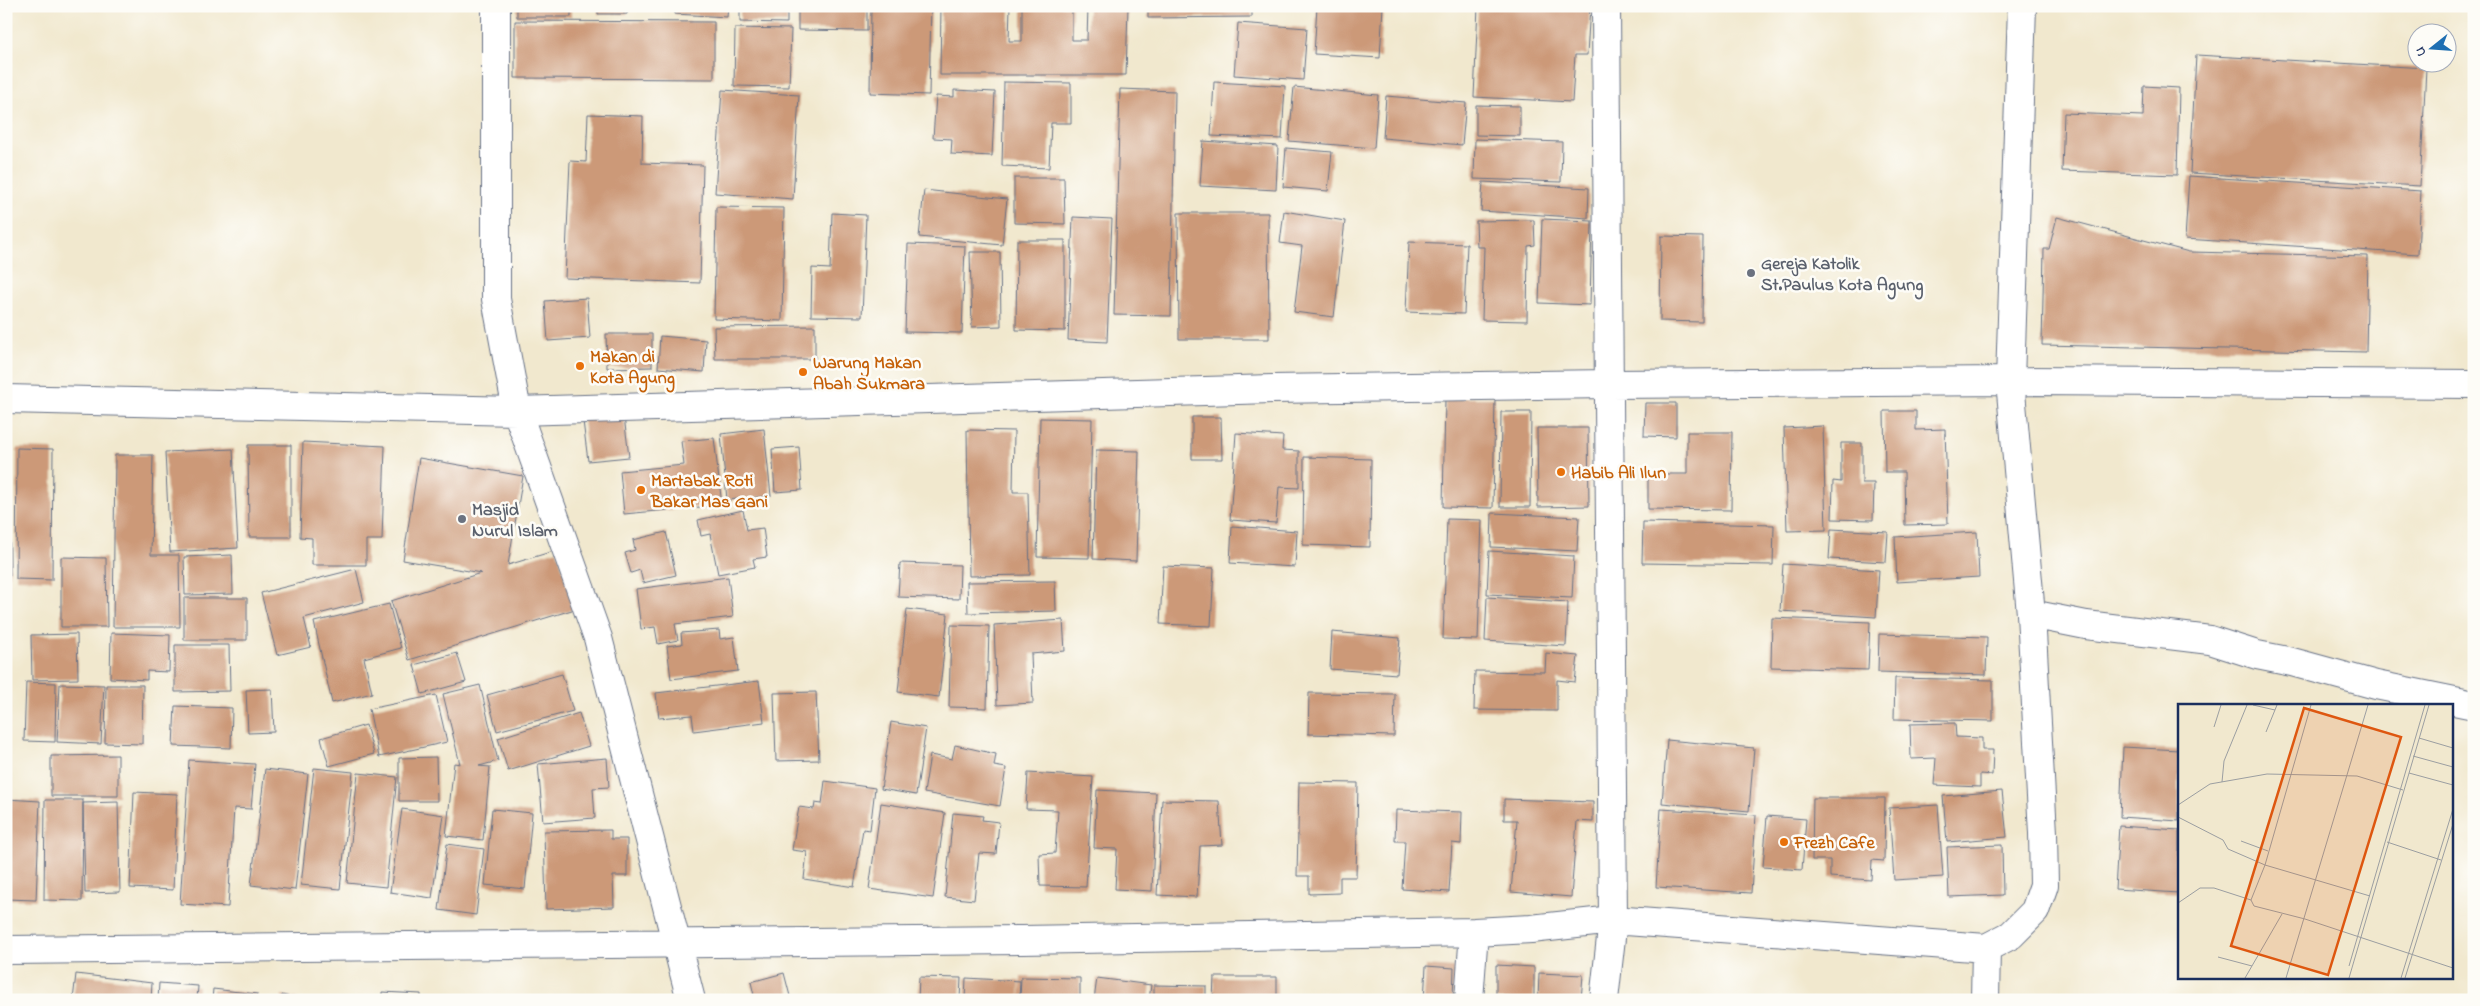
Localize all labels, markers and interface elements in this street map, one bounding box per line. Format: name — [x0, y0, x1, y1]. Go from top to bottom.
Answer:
north arrow — [2408, 22, 2458, 72]
text: U — [2410, 44, 2432, 59]
place label: Gereja Katolik St.Paulus Kota Agung — [1761, 252, 1923, 300]
marker: Gereja Katolik St.Paulus Kota Agung — [1745, 267, 1757, 279]
place label: Makan di Kota Agung — [590, 345, 675, 393]
place label: Warung Makan Abah Sukmara — [813, 351, 925, 398]
marker: Makan di Kota Agung — [574, 360, 586, 372]
marker: Warung Makan Abah Sukmara — [797, 366, 809, 378]
place label: Habib Ali Ilun — [1571, 461, 1666, 487]
marker: Habib Ali Ilun — [1555, 466, 1567, 478]
place label: Martabak Roti Bakar Mas Gani — [650, 469, 768, 516]
marker: Martabak Roti Bakar Mas Gani — [635, 484, 647, 496]
place label: Masjid Nurul Islam — [472, 498, 558, 545]
marker: Masjid Nurul Islam — [456, 513, 468, 525]
inset map — [2178, 704, 2452, 978]
place label: Frezh Cafe — [1793, 831, 1875, 857]
marker: Frezh Cafe — [1778, 836, 1790, 848]

